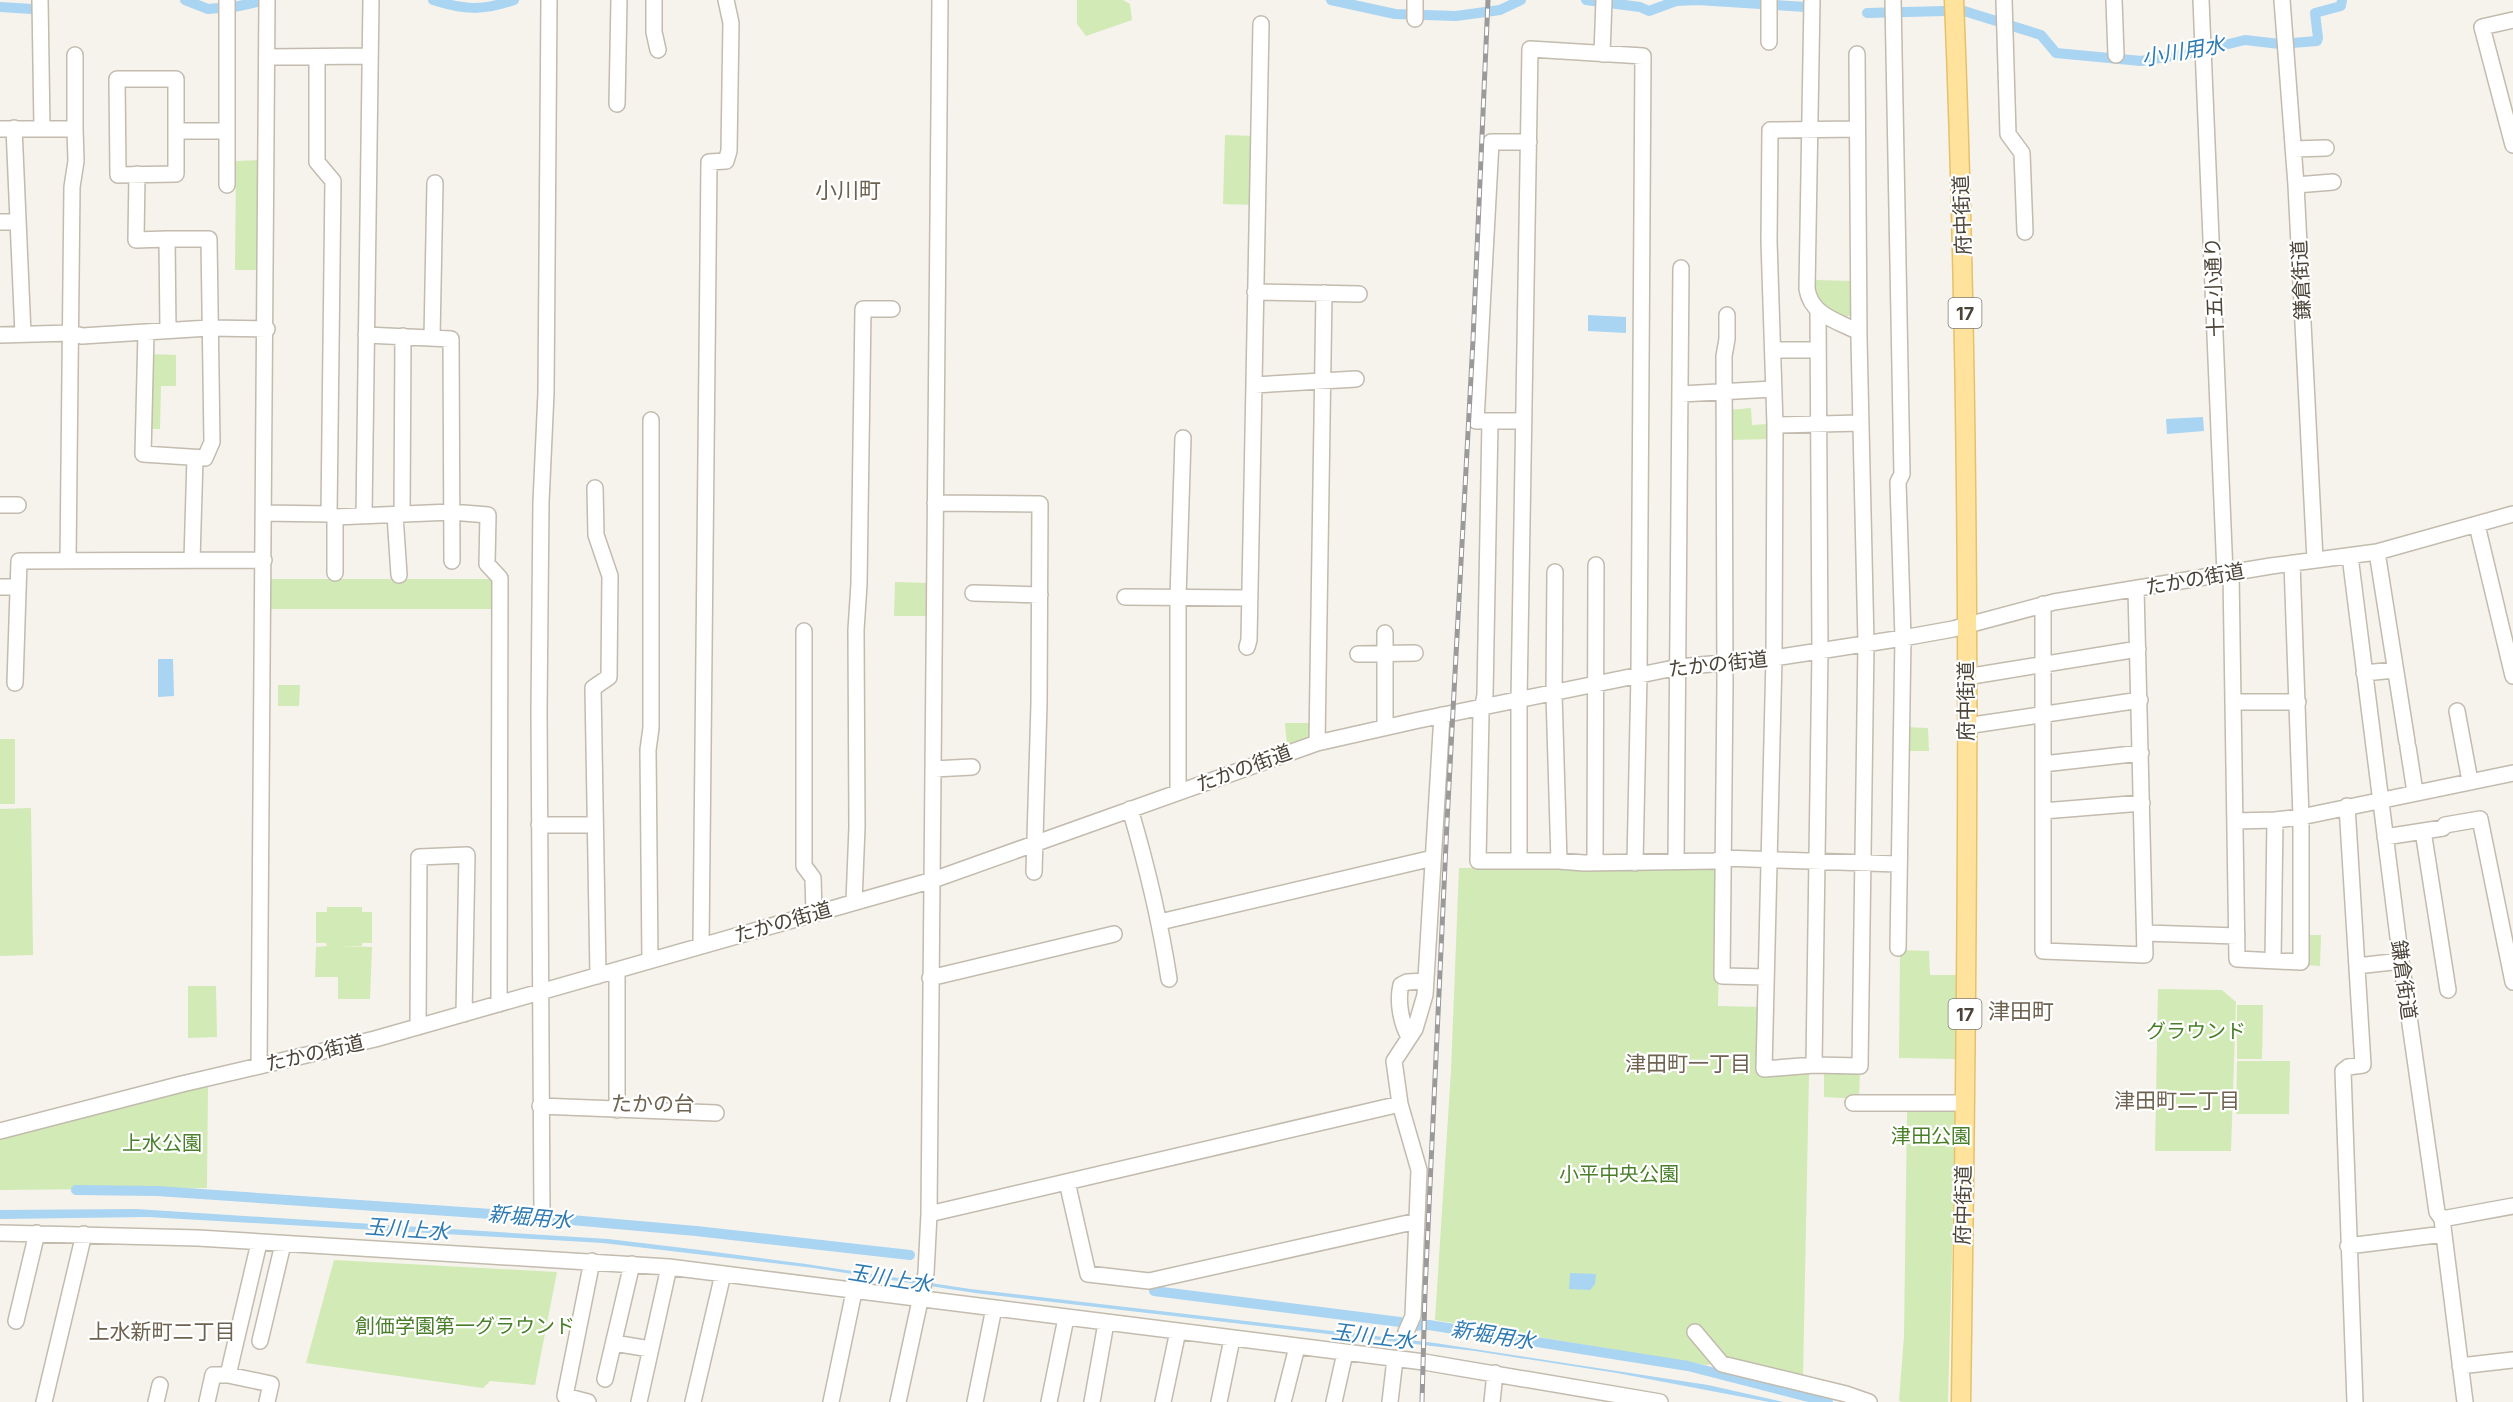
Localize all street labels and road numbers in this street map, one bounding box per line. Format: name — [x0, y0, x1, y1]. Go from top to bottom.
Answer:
street label: 府中街道 — [1949, 175, 1975, 255]
street label: 十五小通り — [2200, 237, 2228, 337]
street label: 鎌倉街道 — [2287, 239, 2315, 321]
road number: 17 — [1948, 298, 1982, 328]
street label: たかの街道 — [2144, 558, 2246, 600]
street label: たかの街道 — [1667, 647, 1769, 681]
street label: 府中街道 — [1954, 661, 1978, 741]
street label: たかの街道 — [1193, 740, 1295, 796]
street label: たかの街道 — [732, 897, 834, 947]
street label: 鎌倉街道 — [2387, 939, 2421, 1021]
road number: 17 — [1948, 999, 1982, 1029]
street label: たかの街道 — [264, 1030, 366, 1076]
street label: 府中街道 — [1950, 1165, 1976, 1245]

